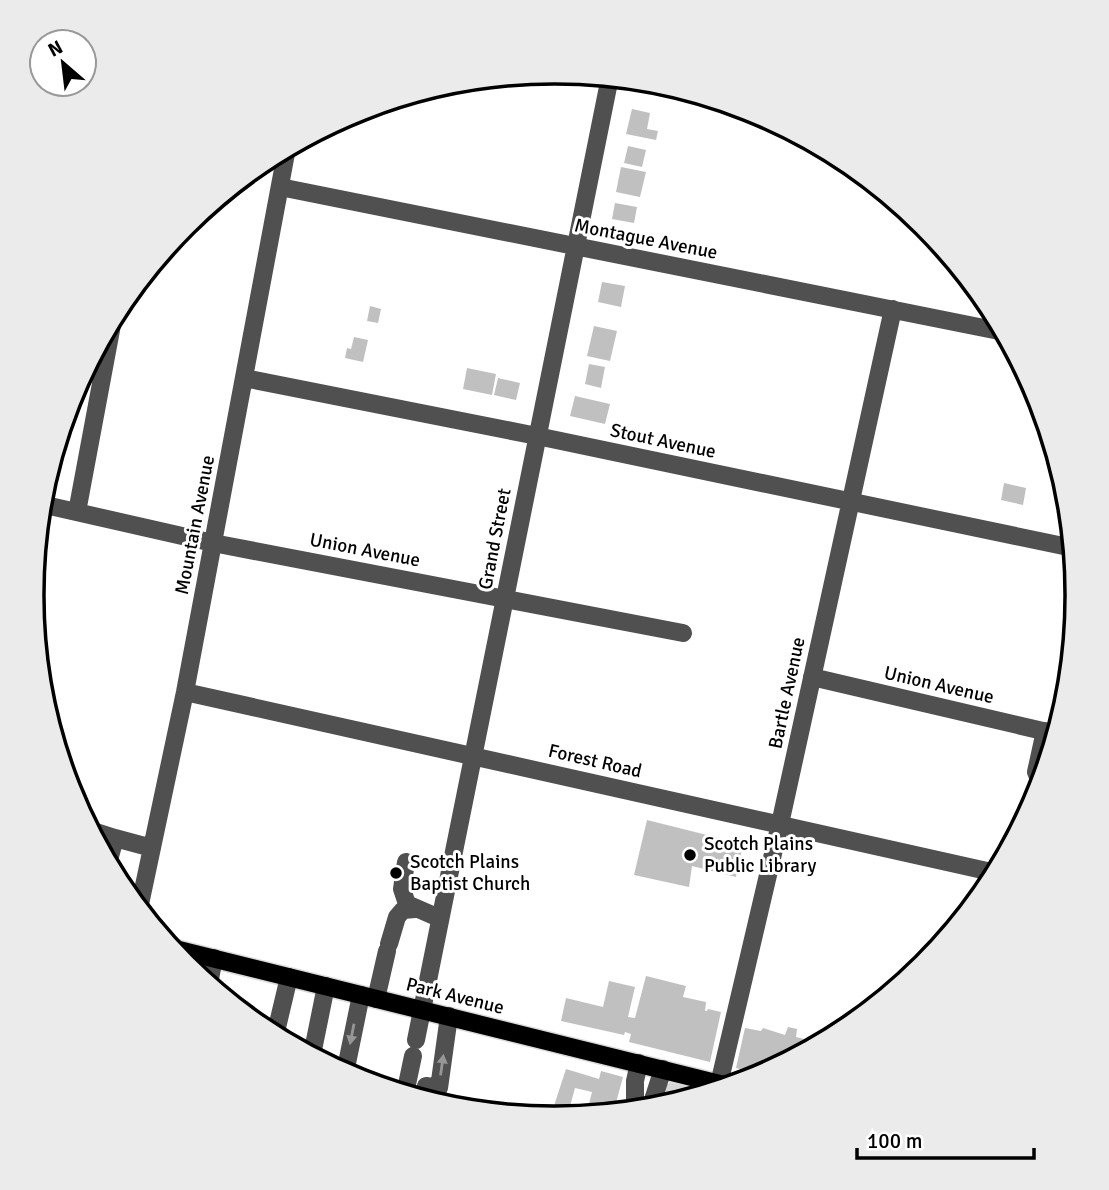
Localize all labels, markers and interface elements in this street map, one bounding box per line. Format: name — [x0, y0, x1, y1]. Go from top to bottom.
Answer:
north arrow — [28, 28, 98, 98]
text: N — [44, 35, 67, 63]
street label: Montague Avenue — [572, 213, 720, 265]
street label: Stout Avenue — [608, 418, 718, 464]
street label: Mountain Avenue — [170, 453, 220, 597]
street label: Grand Street — [473, 486, 517, 592]
street label: Union Avenue — [308, 528, 422, 572]
street label: Bartle Avenue — [763, 635, 811, 751]
street label: Union Avenue — [882, 661, 996, 709]
street label: Forest Road — [546, 739, 644, 783]
place label: Scotch Plains Public Library — [704, 832, 816, 878]
marker: Scotch Plains Public Library — [682, 847, 698, 863]
place label: Scotch Plains Baptist Church — [410, 850, 530, 896]
marker: Scotch Plains Baptist Church — [388, 865, 404, 881]
street label: Park Avenue — [404, 972, 506, 1020]
one-way arrow — [347, 1023, 358, 1045]
one-way arrow — [437, 1054, 448, 1076]
scale bar — [857, 1116, 1034, 1160]
text: 100 m — [867, 1128, 922, 1154]

